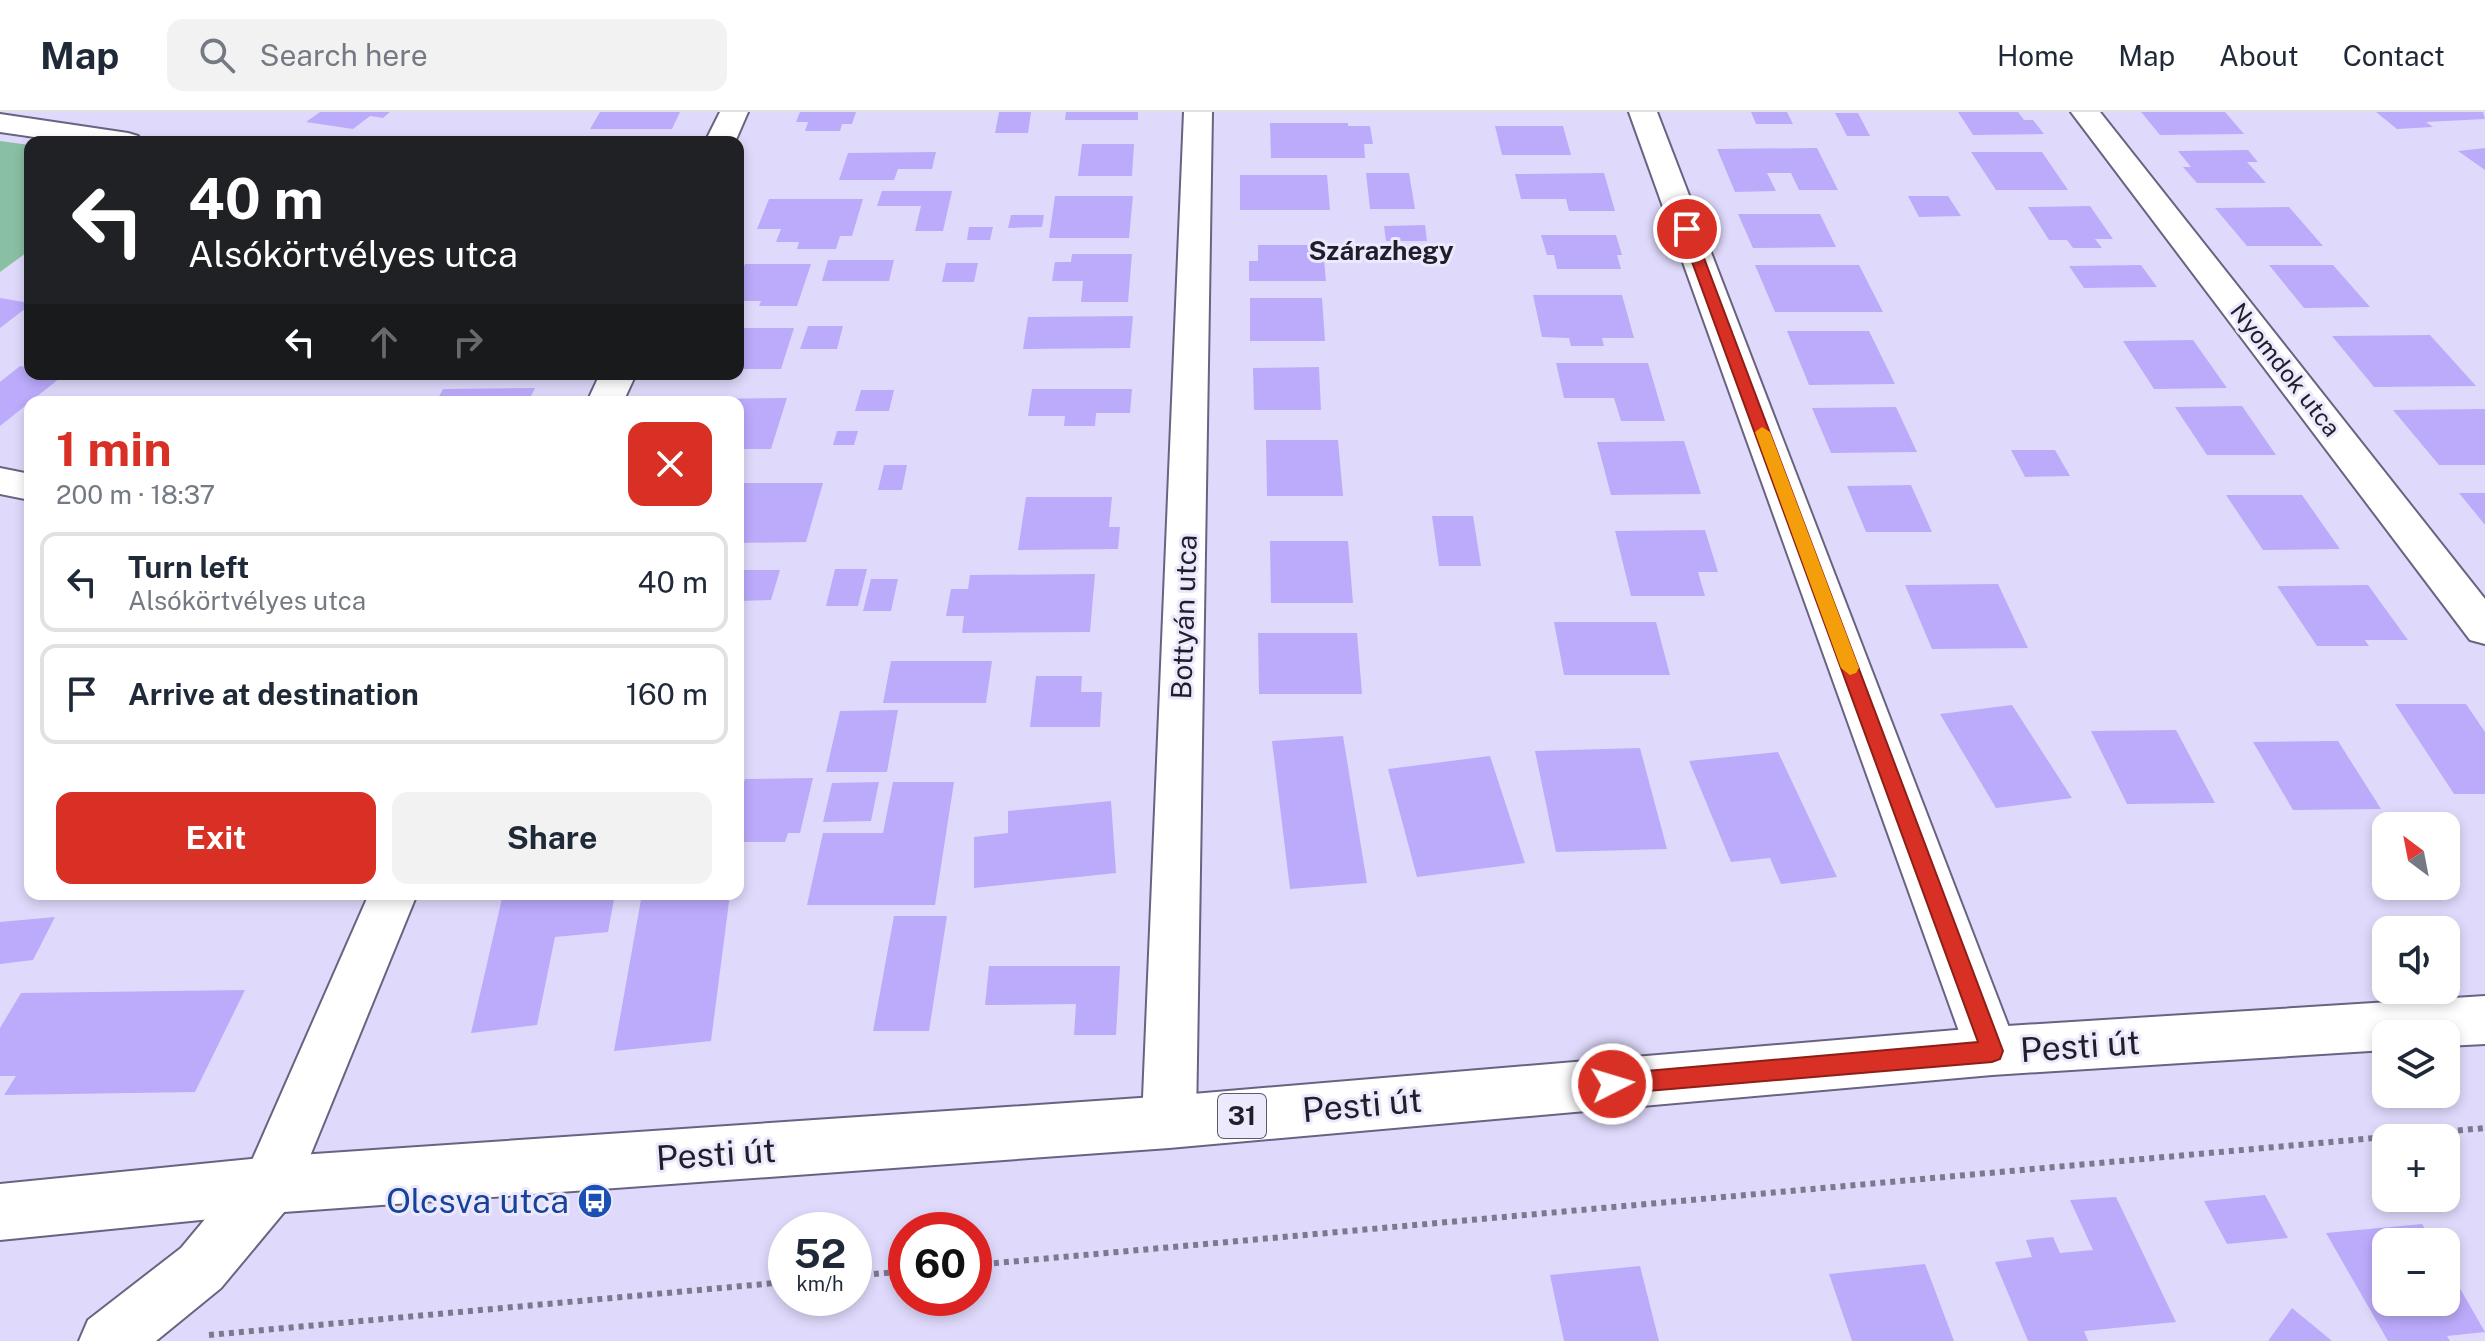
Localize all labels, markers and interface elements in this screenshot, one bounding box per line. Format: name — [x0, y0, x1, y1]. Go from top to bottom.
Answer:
search box — [167, 19, 727, 91]
text: Map — [40, 33, 119, 78]
icon: search — [195, 33, 239, 77]
text: Search here — [259, 37, 428, 73]
text: Home — [1997, 39, 2074, 72]
text: Map — [2118, 39, 2175, 72]
text: About — [2219, 39, 2299, 72]
text: Contact — [2343, 39, 2445, 72]
text: 40 m — [188, 166, 324, 232]
icon: left — [56, 168, 160, 272]
pin — [1653, 195, 1721, 263]
icon: arrive — [1665, 207, 1709, 251]
text: Alsókörtvélyes utca — [188, 233, 518, 275]
district label: Szárazhegy — [1308, 235, 1454, 266]
street label: Nyomdok utca — [2225, 297, 2346, 442]
icon: left — [278, 320, 322, 364]
icon: ahead — [362, 320, 406, 364]
icon: right — [446, 320, 490, 364]
text: 1 min — [56, 420, 172, 477]
button: close — [628, 422, 712, 506]
text: 200 m · 18:37 — [56, 479, 215, 510]
street label: Bottyán utca — [1164, 534, 1203, 700]
text: Turn left — [128, 549, 249, 585]
icon: left — [60, 560, 104, 604]
text: 40 m — [638, 564, 708, 600]
text: Alsókörtvélyes utca — [128, 585, 366, 616]
icon: arrive — [60, 672, 104, 716]
text: Arrive at destination — [128, 676, 419, 712]
text: 160 m — [626, 676, 708, 712]
button: Exit — [56, 792, 376, 884]
button: Share — [392, 792, 712, 884]
north arrow — [2372, 812, 2460, 900]
map controls — [2372, 812, 2460, 1316]
button: sound — [2372, 916, 2460, 1004]
button: layers — [2372, 1020, 2460, 1108]
street label: Pesti út — [2019, 1022, 2141, 1070]
position arrow — [1570, 1042, 1654, 1126]
street label: Pesti út — [1300, 1080, 1424, 1130]
road number: 31 — [1218, 1094, 1266, 1138]
button: + — [2372, 1124, 2460, 1212]
street label: Pesti út — [655, 1130, 777, 1178]
place label: Olcsva utca — [386, 1181, 569, 1221]
bus stop icon: Olcsva utca — [576, 1182, 614, 1220]
speed limit sign: 60 — [888, 1212, 992, 1316]
button: − — [2372, 1228, 2460, 1316]
text: 52 — [794, 1230, 846, 1277]
text: km/h — [796, 1272, 844, 1296]

